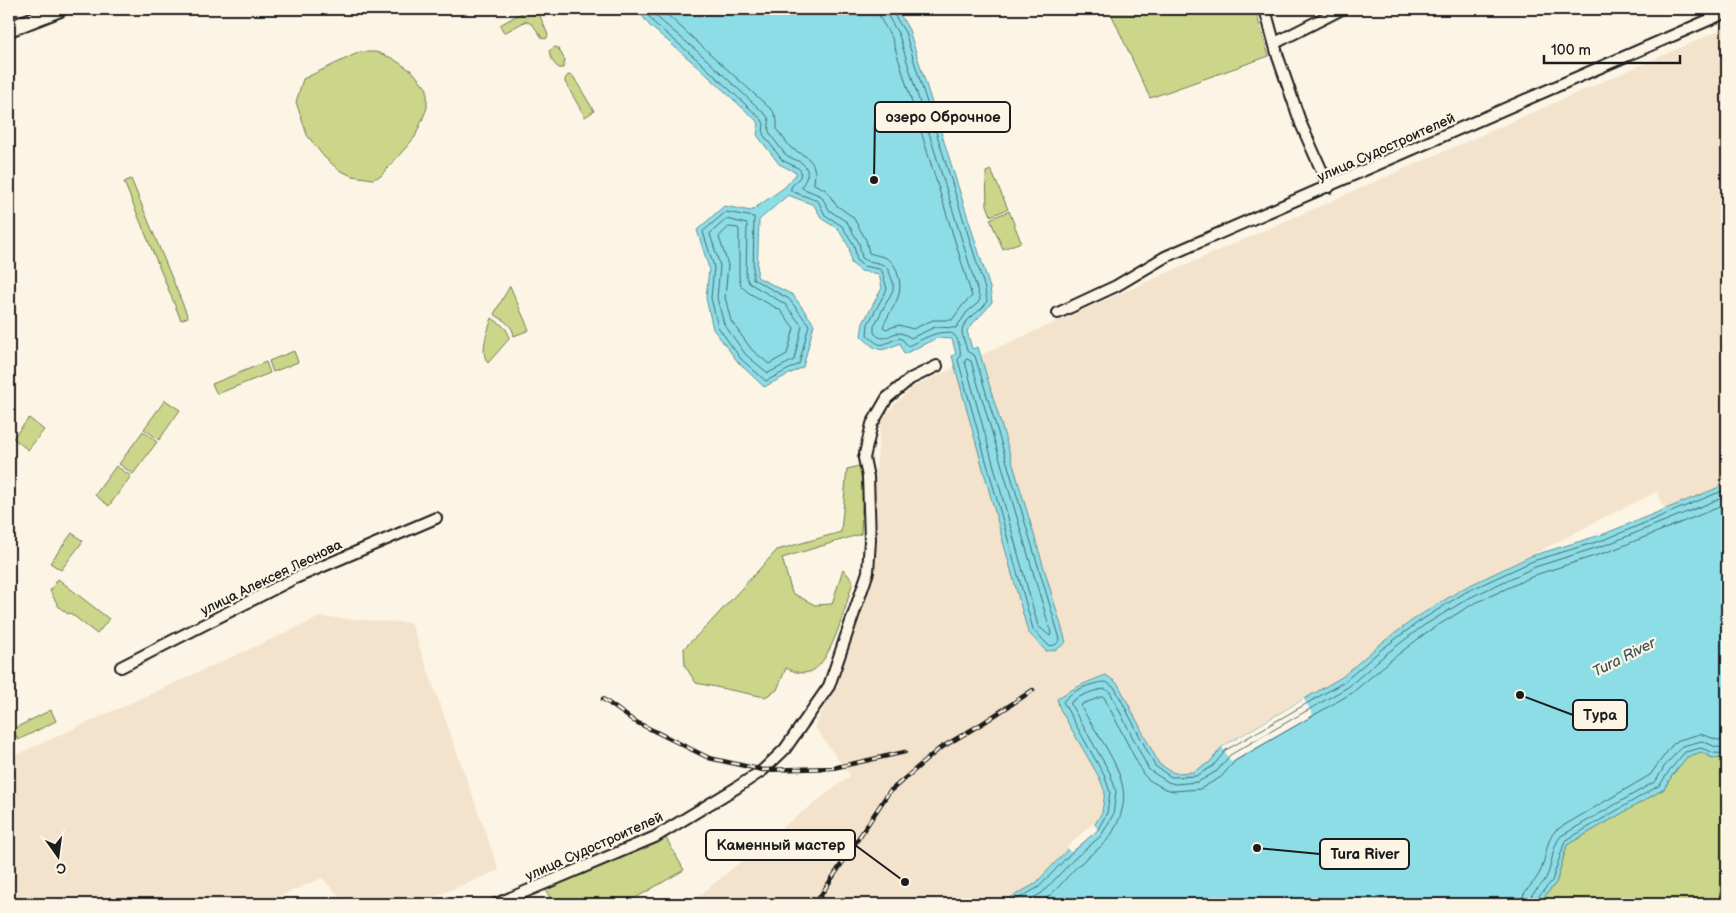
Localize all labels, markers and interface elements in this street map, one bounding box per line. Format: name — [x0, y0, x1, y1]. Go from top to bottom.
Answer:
scale bar — [1544, 32, 1680, 64]
text: 100 m — [1551, 41, 1591, 60]
callout: озеро Оброчное — [875, 102, 1010, 132]
text: озеро Оброчное — [885, 108, 1001, 127]
street label: улица Судостроителей — [1315, 109, 1458, 185]
street label: улица Алексея Леонова — [198, 536, 345, 619]
water label: Tura River — [1589, 633, 1660, 681]
callout: Тура — [1573, 700, 1627, 730]
text: Тура — [1583, 706, 1617, 725]
street label: улица Судостроителей — [523, 808, 666, 884]
north arrow — [32, 830, 82, 880]
callout: Каменный мастер — [706, 830, 855, 860]
text: Каменный мастер — [717, 836, 846, 855]
callout: Tura River — [1320, 839, 1409, 869]
text: Tura River — [1330, 845, 1401, 864]
text: С — [54, 859, 68, 878]

